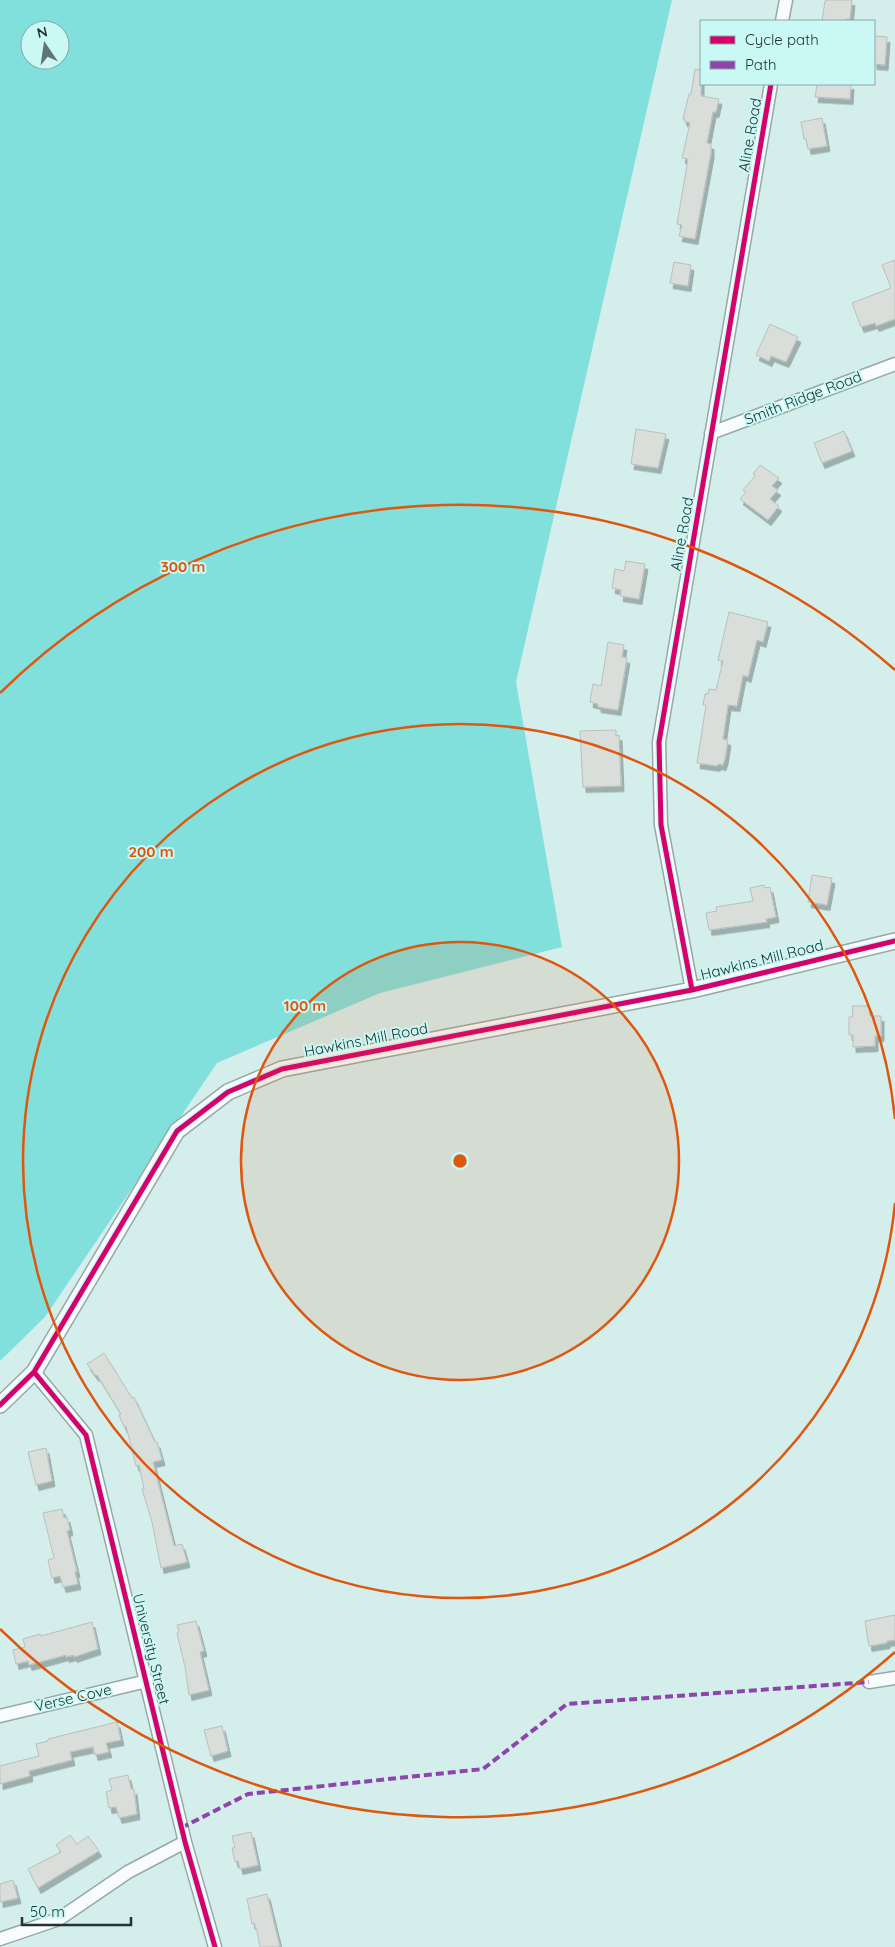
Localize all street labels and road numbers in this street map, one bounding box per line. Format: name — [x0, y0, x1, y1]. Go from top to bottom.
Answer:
street label: Aline Road — [734, 96, 765, 173]
street label: Smith Ridge Road — [741, 366, 864, 429]
street label: Aline Road — [666, 495, 697, 572]
street label: Hawkins Mill Road — [698, 935, 825, 984]
street label: Hawkins Mill Road — [302, 1018, 430, 1061]
street label: University Street — [129, 1591, 174, 1706]
street label: Verse Cove — [32, 1679, 113, 1716]

